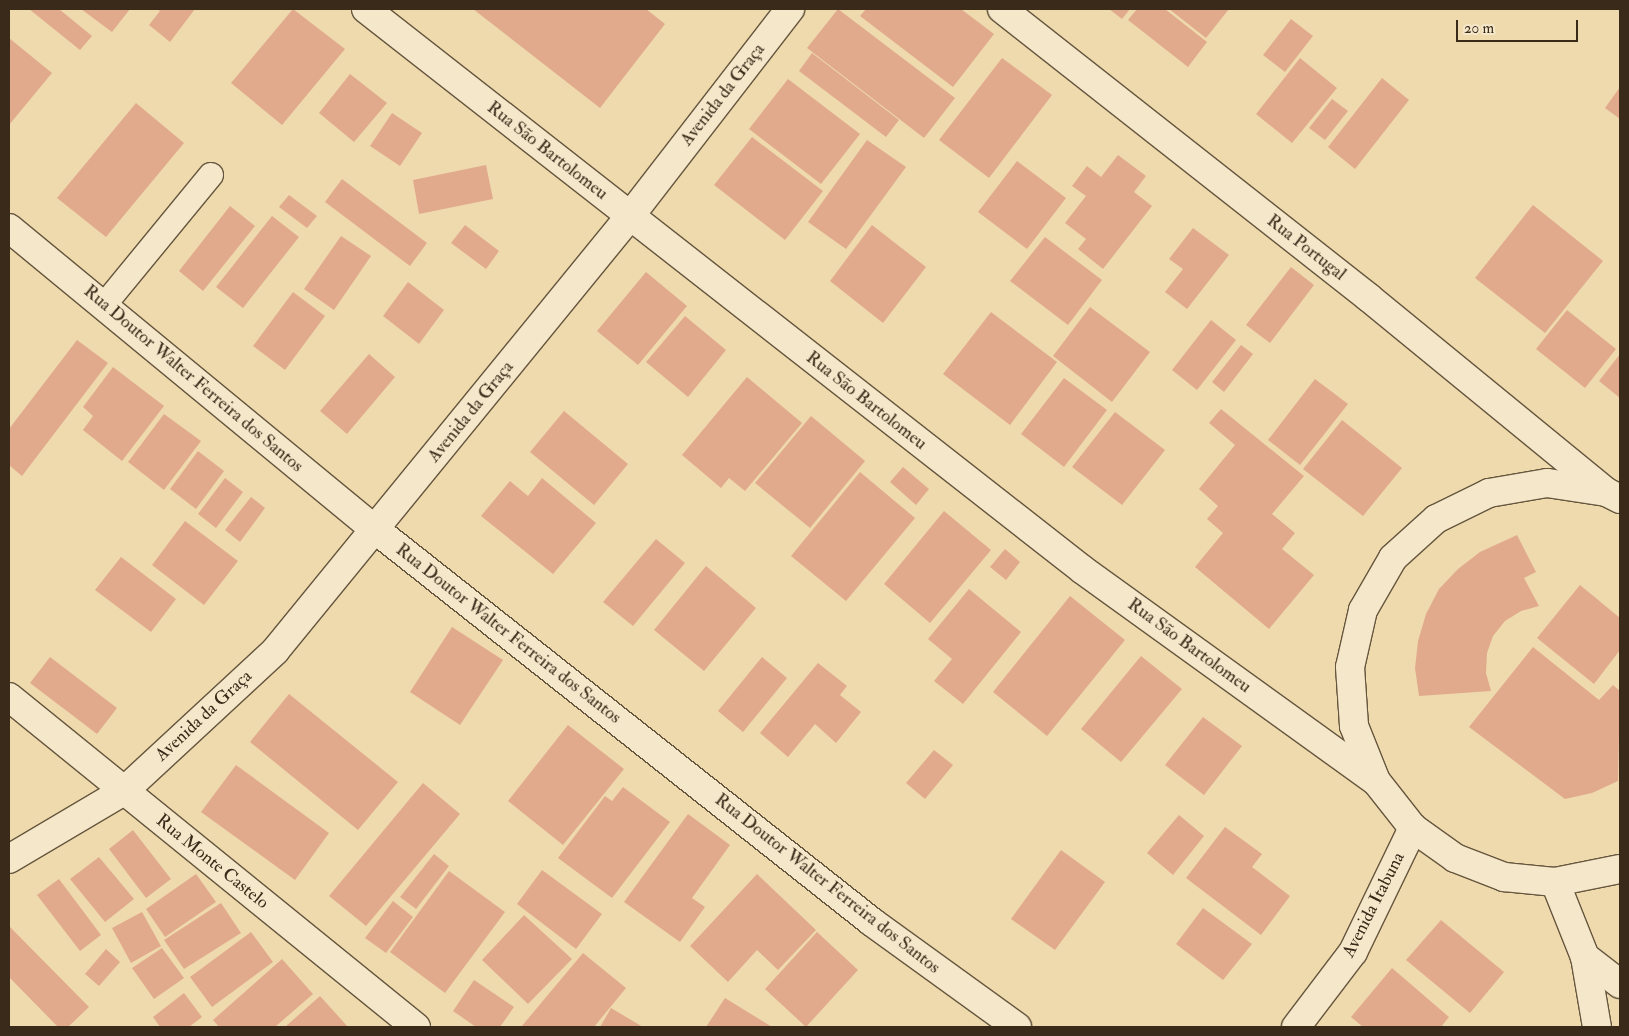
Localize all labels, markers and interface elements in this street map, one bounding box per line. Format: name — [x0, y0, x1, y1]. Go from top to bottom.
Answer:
scale bar — [1459, 10, 1582, 42]
text: 20 m — [1464, 19, 1494, 38]
street label: Avenida da Graça — [676, 39, 770, 151]
street label: Rua São Bartolomeu — [482, 97, 612, 205]
street label: Rua Portugal — [1262, 210, 1350, 286]
street label: Rua Doutor Walter Ferreira dos Santos — [79, 281, 307, 477]
street label: Rua São Bartolomeu — [801, 347, 931, 455]
street label: Avenida da Graça — [424, 357, 518, 467]
street label: Rua Doutor Walter Ferreira dos Santos — [391, 539, 625, 729]
street label: Rua São Bartolomeu — [1123, 594, 1255, 698]
street label: Avenida da Graça — [151, 666, 257, 766]
street label: Rua Doutor Walter Ferreira dos Santos — [710, 789, 944, 979]
street label: Rua Monte Castelo — [151, 810, 273, 914]
street label: Avenida Itabuna — [1338, 849, 1410, 961]

